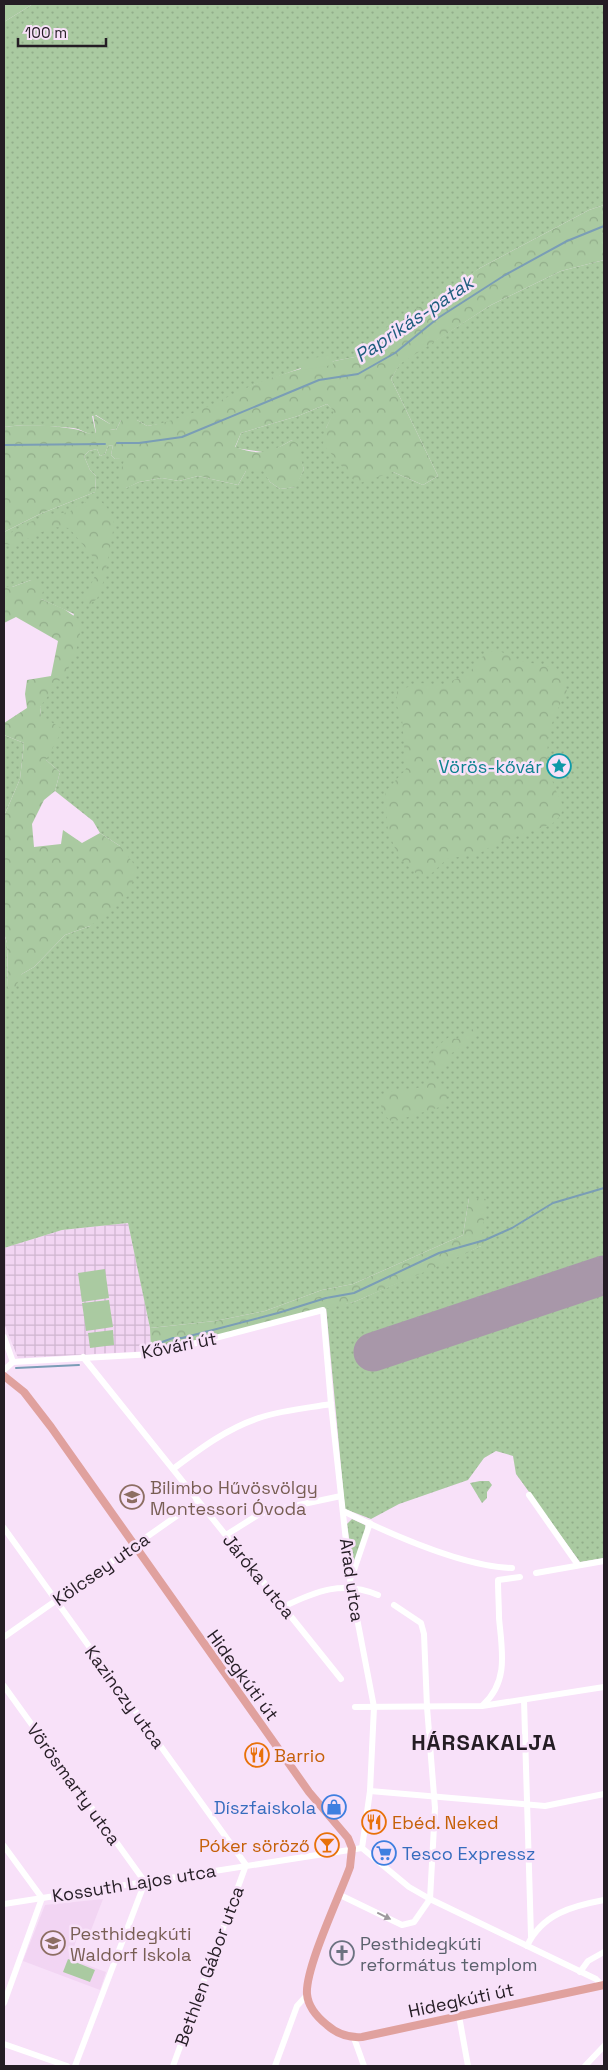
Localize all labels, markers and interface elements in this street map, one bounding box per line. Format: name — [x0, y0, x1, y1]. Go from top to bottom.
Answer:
scale bar — [18, 15, 105, 47]
text: 100 m — [25, 23, 67, 42]
water label: Paprikás-patak — [350, 268, 481, 368]
place icon: Vörös-kővár — [546, 753, 572, 779]
place label: Vörös-kővár — [439, 755, 542, 778]
street label: Kővári út — [139, 1326, 219, 1364]
place label: Bilimbo Hűvösvölgy Montessori Óvoda — [150, 1476, 318, 1520]
school or university icon: Bilimbo Hűvösvölgy Montessori Óvoda — [119, 1484, 145, 1510]
street label: Kölcsey utca — [48, 1527, 154, 1611]
street label: Járóka utca — [218, 1529, 300, 1623]
street label: Arad utca — [335, 1537, 369, 1623]
street label: Hidegkúti út — [202, 1625, 284, 1725]
street label: Kazinczy utca — [80, 1641, 170, 1753]
street label: Vörösmarty utca — [22, 1718, 126, 1850]
district label: HÁRSAKALJA — [411, 1728, 557, 1756]
restaurant icon: Barrio — [244, 1742, 270, 1768]
place label: Barrio — [274, 1744, 325, 1767]
shop icon: Díszfaiskola — [321, 1794, 347, 1820]
place label: Díszfaiskola — [214, 1796, 316, 1819]
restaurant icon: Ebéd. Neked — [361, 1809, 387, 1835]
place label: Ebéd. Neked — [392, 1811, 499, 1834]
bar icon: Póker söröző — [314, 1832, 340, 1858]
place label: Póker söröző — [199, 1834, 310, 1857]
supermarket icon: Tesco Expressz — [371, 1840, 397, 1866]
place label: Tesco Expressz — [402, 1842, 535, 1865]
street label: Kossuth Lajos utca — [50, 1859, 218, 1907]
street label: Bethlen Gábor utca — [169, 1883, 249, 2049]
one-way arrow — [376, 1912, 391, 1920]
place label: Pesthidegkúti Waldorf Iskola — [70, 1922, 191, 1966]
school or university icon: Pesthidegkúti Waldorf Iskola — [40, 1930, 66, 1956]
place label: Pesthidegkúti református templom — [360, 1932, 538, 1976]
church icon: Pesthidegkúti református templom — [329, 1940, 355, 1966]
street label: Hidegkúti út — [406, 1978, 516, 2022]

